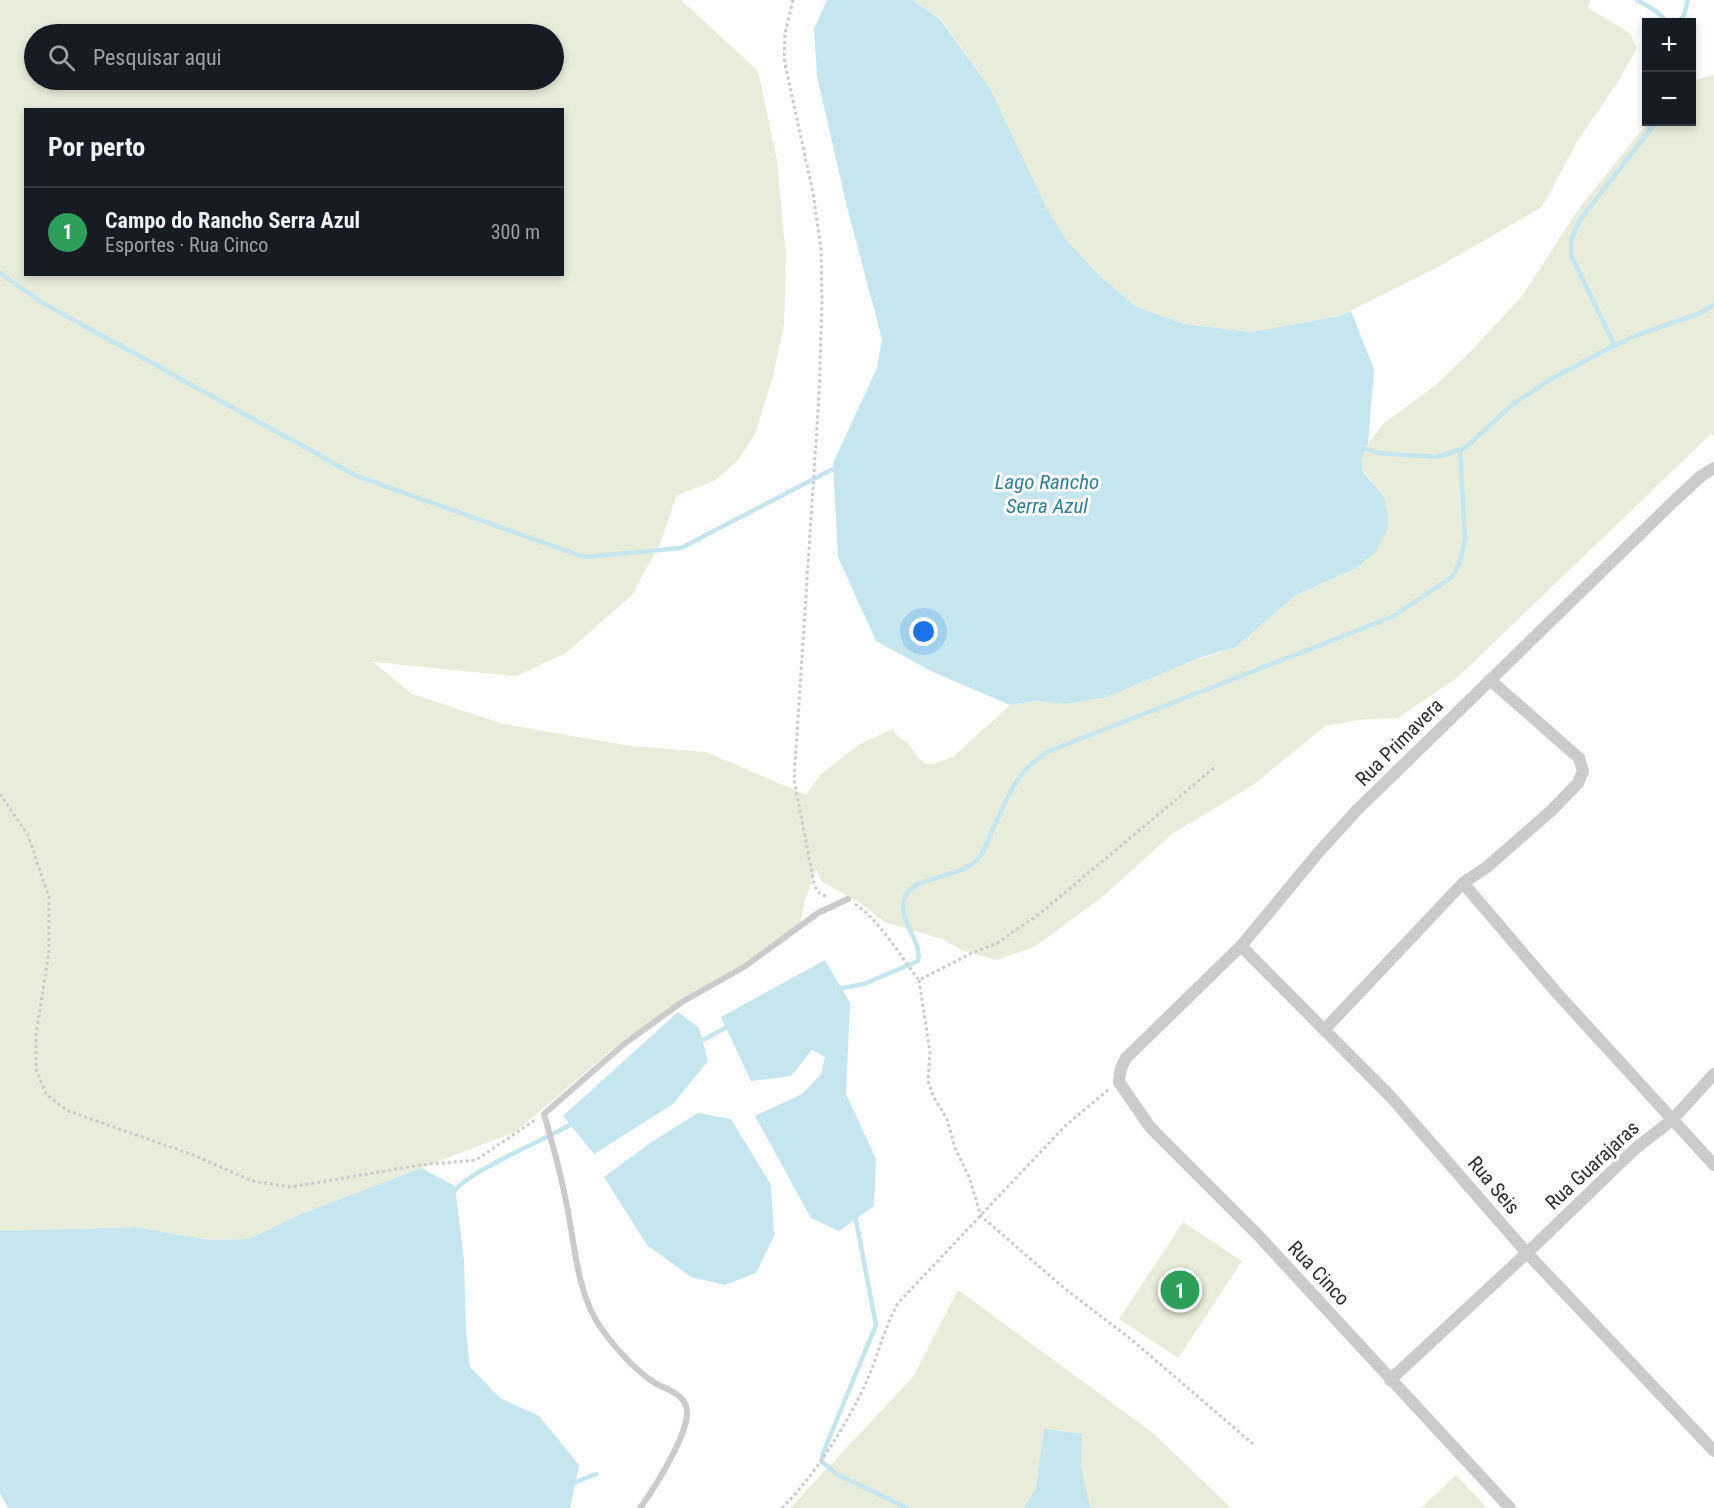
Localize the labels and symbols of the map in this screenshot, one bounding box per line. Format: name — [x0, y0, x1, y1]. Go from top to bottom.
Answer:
water label: Lago Rancho Serra Azul — [995, 470, 1099, 518]
your location — [909, 617, 938, 646]
street label: Rua Primavera — [1350, 693, 1448, 791]
street label: Rua Guarajaras — [1540, 1116, 1644, 1214]
street label: Rua Seis — [1463, 1151, 1525, 1219]
street label: Rua Cinco — [1283, 1236, 1355, 1310]
pin: 1 — [1160, 1268, 1200, 1312]

